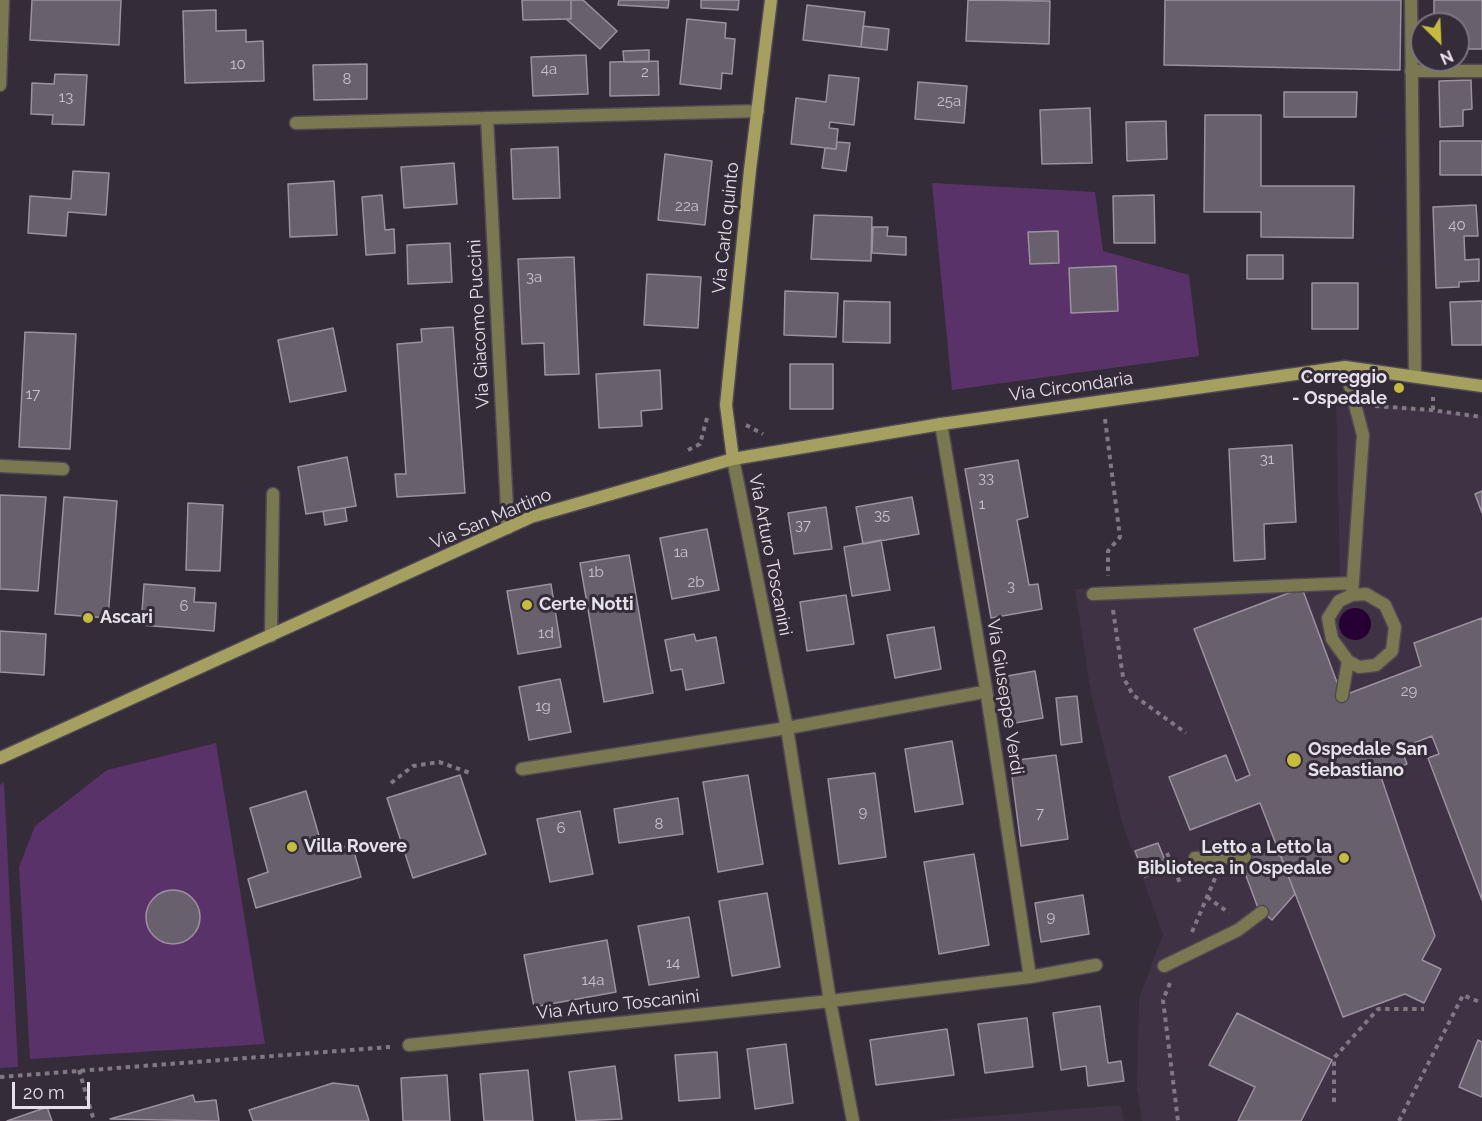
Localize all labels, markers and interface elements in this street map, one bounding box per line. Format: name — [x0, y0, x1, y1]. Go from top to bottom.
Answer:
north arrow — [1410, 12, 1470, 72]
text: N — [1437, 46, 1456, 68]
house number: 10 — [230, 55, 246, 73]
house number: 4a — [541, 60, 557, 78]
house number: 2 — [641, 63, 649, 81]
house number: 8 — [343, 70, 351, 88]
house number: 13 — [59, 88, 73, 106]
house number: 25a — [937, 92, 961, 110]
street label: Via Carlo quinto — [708, 161, 744, 295]
house number: 22a — [675, 197, 699, 215]
house number: 40 — [1448, 216, 1466, 234]
street label: Via Giacomo Puccini — [464, 239, 494, 409]
house number: 3a — [526, 268, 542, 286]
place label: Correggio - Ospedale — [1292, 367, 1387, 410]
street label: Via Circondaria — [1008, 368, 1134, 406]
marker: Correggio - Ospedale — [1392, 381, 1406, 395]
house number: 17 — [26, 385, 40, 403]
house number: 31 — [1260, 450, 1274, 468]
house number: 33 — [978, 469, 994, 487]
street label: Via Arturo Toscanini — [744, 472, 796, 638]
street label: Via San Martino — [427, 484, 555, 554]
house number: 1 — [979, 495, 985, 513]
house number: 35 — [874, 506, 890, 524]
house number: 37 — [795, 516, 811, 534]
house number: 1a — [674, 543, 688, 561]
house number: 1b — [588, 563, 604, 581]
house number: 2b — [687, 573, 705, 591]
house number: 3 — [1007, 577, 1015, 595]
place label: Certe Notti — [539, 594, 634, 616]
house number: 6 — [179, 597, 189, 615]
marker: Certe Notti — [520, 598, 534, 612]
place label: Ascari — [100, 607, 153, 629]
marker: Ascari — [81, 611, 95, 625]
street label: Via Giuseppe Verdi — [982, 618, 1028, 776]
house number: 1d — [538, 624, 554, 642]
house number: 29 — [1401, 682, 1417, 700]
house number: 1g — [535, 697, 551, 715]
place label: Ospedale San Sebastiano — [1308, 739, 1428, 782]
marker: Ospedale San Sebastiano — [1285, 751, 1303, 769]
house number: 9 — [859, 803, 867, 821]
house number: 7 — [1036, 804, 1044, 822]
house number: 8 — [655, 815, 663, 833]
house number: 6 — [556, 819, 566, 837]
place label: Villa Rovere — [304, 836, 407, 858]
place label: Letto a Letto la Biblioteca in Ospedale — [1137, 837, 1332, 880]
marker: Villa Rovere — [285, 840, 299, 854]
marker: Letto a Letto la Biblioteca in Ospedale — [1337, 851, 1351, 865]
house number: 9 — [1047, 908, 1055, 926]
house number: 14 — [666, 954, 680, 972]
house number: 14a — [582, 971, 604, 989]
street label: Via Arturo Toscanini — [535, 986, 701, 1024]
scale bar — [15, 1070, 93, 1108]
text: 20 m — [23, 1082, 65, 1103]

